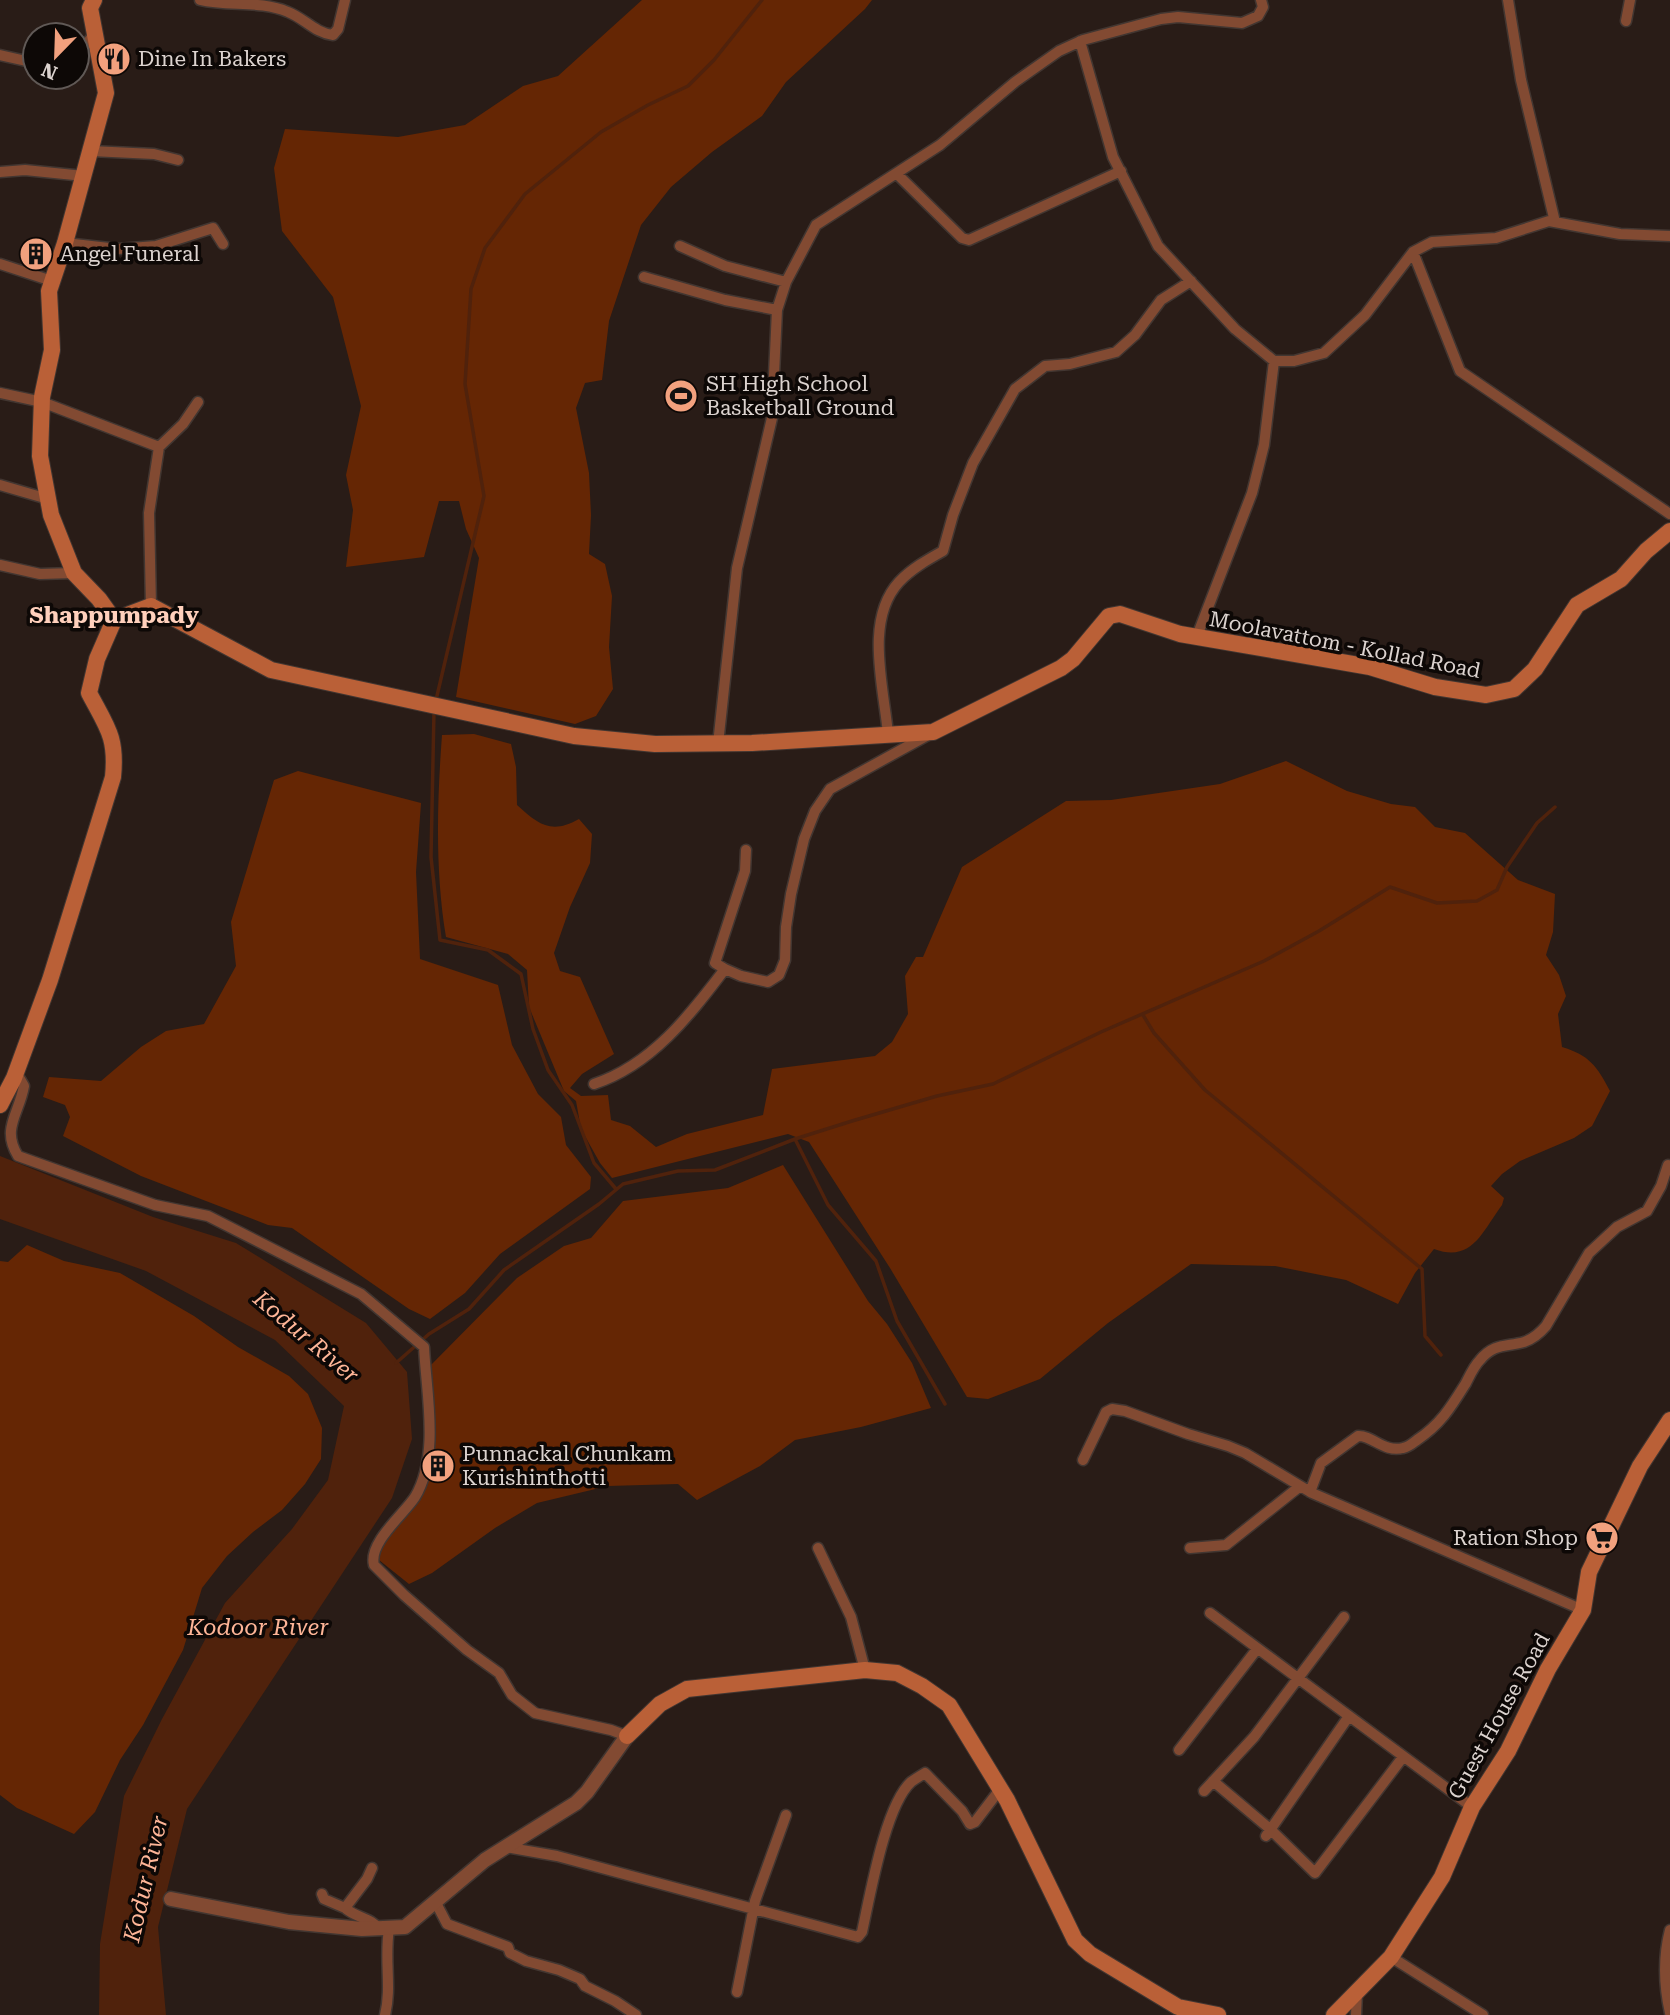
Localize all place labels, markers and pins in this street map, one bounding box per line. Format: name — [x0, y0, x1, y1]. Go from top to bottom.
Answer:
restaurant icon: Dine In Bakers — [95, 40, 133, 78]
place label: Dine In Bakers — [138, 47, 286, 71]
building icon: Angel Funeral — [17, 235, 55, 273]
place label: Angel Funeral — [60, 242, 200, 266]
place label: SH High School Basketball Ground — [706, 372, 895, 420]
sports icon: SH High School Basketball Ground — [662, 377, 700, 415]
place label: Punnackal Chunkam Kurishinthotti — [462, 1442, 673, 1490]
building icon: Punnackal Chunkam Kurishinthotti — [419, 1447, 457, 1485]
supermarket icon: Ration Shop — [1583, 1519, 1621, 1557]
place label: Ration Shop — [1453, 1526, 1578, 1550]

